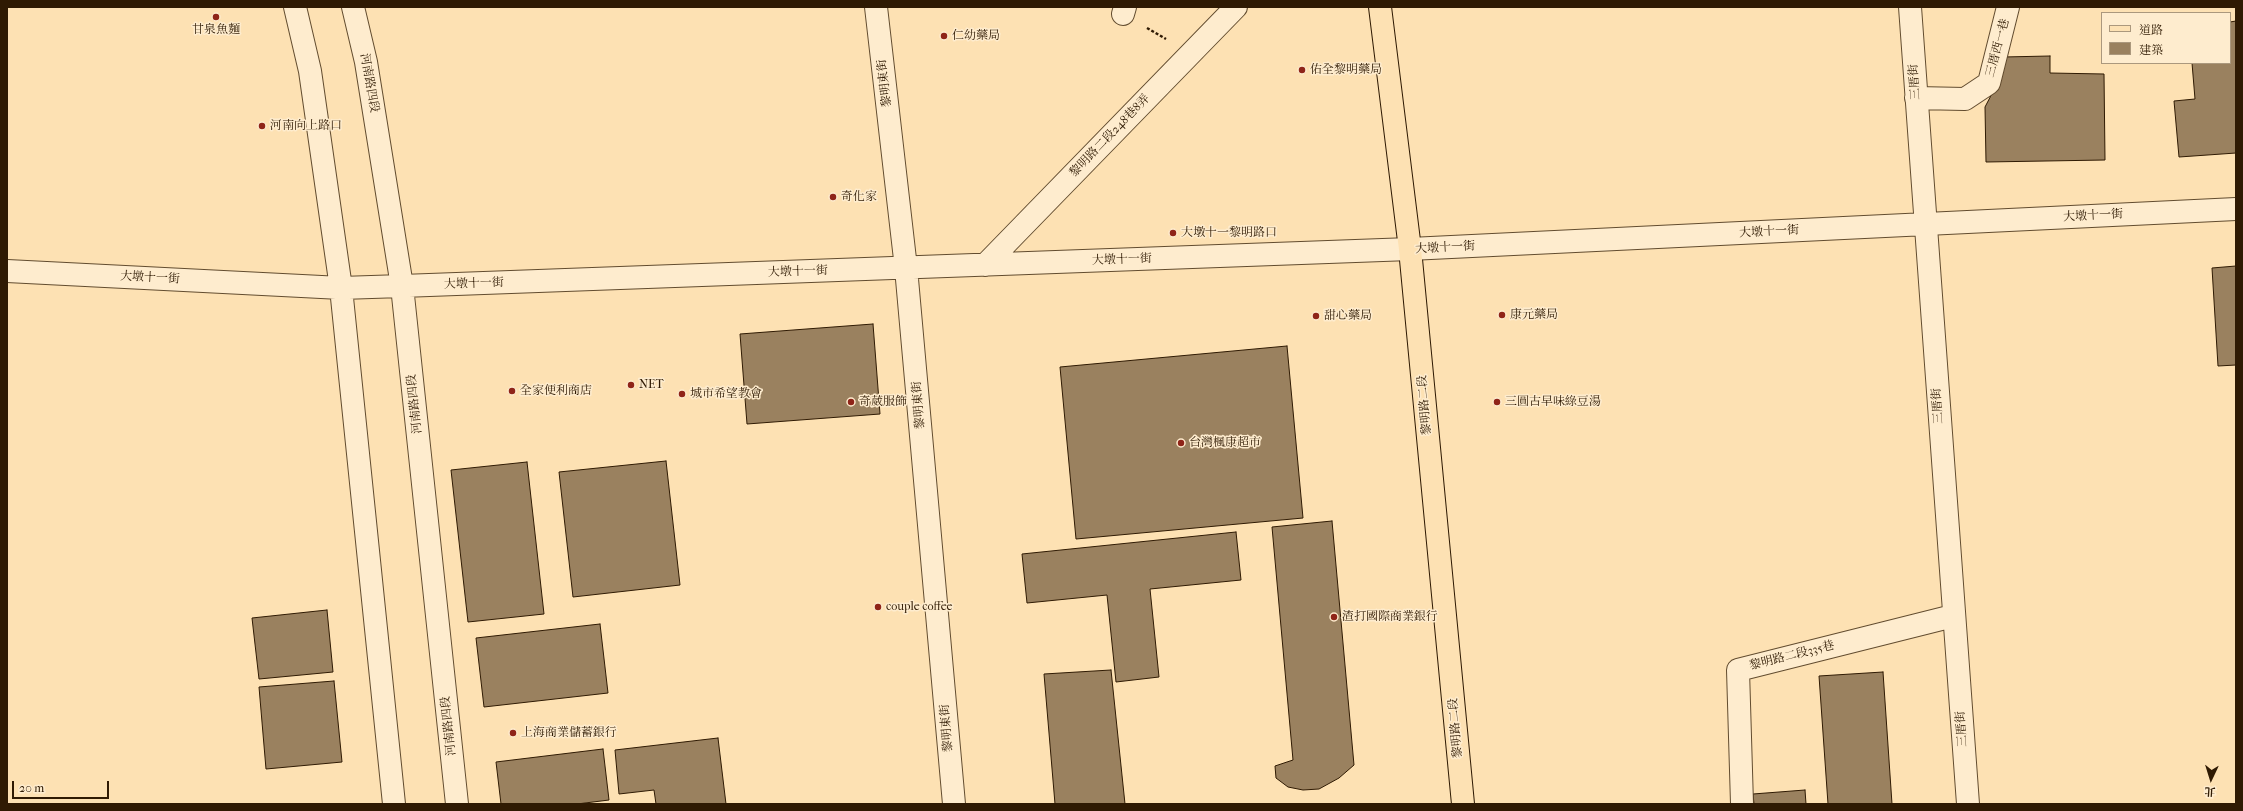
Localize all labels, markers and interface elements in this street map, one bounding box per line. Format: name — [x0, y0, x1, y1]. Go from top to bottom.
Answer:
marker: 甘泉魚麵 — [211, 12, 221, 22]
legend — [2101, 12, 2231, 64]
street label: 三厝西一巷 — [1983, 17, 2013, 79]
place label: 甘泉魚麵 — [192, 23, 240, 37]
text: 道路 — [2139, 23, 2163, 37]
place label: 仁幼藥局 — [952, 29, 1000, 43]
marker: 仁幼藥局 — [939, 31, 949, 41]
text: 建築 — [2139, 43, 2163, 57]
street label: 河南路四段 — [357, 52, 381, 114]
street label: 黎明東街 — [875, 58, 895, 108]
place label: 佑全黎明藥局 — [1310, 63, 1382, 77]
street label: 三厝街 — [1907, 64, 1923, 100]
marker: 佑全黎明藥局 — [1297, 65, 1307, 75]
street label: 黎明路二段248巷8弄 — [1067, 92, 1153, 180]
place label: 河南向上路口 — [270, 119, 342, 133]
marker: 河南向上路口 — [257, 121, 267, 131]
place label: 奇化家 — [841, 190, 877, 204]
marker: 奇化家 — [828, 192, 838, 202]
street label: 大墩十一街 — [2063, 207, 2123, 225]
street label: 大墩十一街 — [1739, 223, 1799, 241]
place label: 大墩十一黎明路口 — [1181, 226, 1277, 240]
marker: 大墩十一黎明路口 — [1168, 228, 1178, 238]
street label: 大墩十一街 — [1415, 239, 1475, 257]
street label: 大墩十一街 — [1092, 252, 1152, 268]
street label: 大墩十一街 — [768, 264, 828, 280]
street label: 大墩十一街 — [120, 269, 180, 287]
street label: 大墩十一街 — [444, 276, 504, 292]
place label: 康元藥局 — [1510, 308, 1558, 322]
place label: 甜心藥局 — [1324, 309, 1372, 323]
marker: 康元藥局 — [1497, 310, 1507, 320]
marker: 甜心藥局 — [1311, 311, 1321, 321]
street label: 河南路四段 — [405, 373, 425, 435]
street label: 黎明路二段 — [1415, 374, 1435, 436]
place label: NET — [639, 378, 664, 392]
marker: NET — [626, 380, 636, 390]
street label: 黎明東街 — [910, 380, 928, 430]
place label: 全家便利商店 — [520, 384, 592, 398]
marker: 全家便利商店 — [507, 386, 517, 396]
place label: 城市希望教會 — [690, 387, 762, 401]
street label: 三厝街 — [1930, 388, 1946, 424]
marker: 城市希望教會 — [677, 389, 687, 399]
place label: 奇葳服飾 — [859, 395, 907, 409]
place label: 三圓古早味綠豆湯 — [1505, 395, 1601, 409]
marker: 奇葳服飾 — [846, 397, 856, 407]
marker: 三圓古早味綠豆湯 — [1492, 397, 1502, 407]
place label: 台灣楓康超市 — [1189, 436, 1261, 450]
marker: 台灣楓康超市 — [1176, 438, 1186, 448]
place label: couple coffee — [886, 600, 953, 614]
marker: couple coffee — [873, 602, 883, 612]
place label: 渣打國際商業銀行 — [1342, 610, 1438, 624]
marker: 渣打國際商業銀行 — [1329, 612, 1339, 622]
street label: 黎明路二段335巷 — [1748, 638, 1836, 674]
street label: 河南路四段 — [439, 695, 459, 757]
street label: 黎明路二段 — [1446, 697, 1466, 759]
street label: 黎明東街 — [938, 703, 956, 753]
street label: 三厝街 — [1954, 711, 1970, 747]
place label: 上海商業儲蓄銀行 — [521, 726, 617, 740]
marker: 上海商業儲蓄銀行 — [508, 728, 518, 738]
north arrow — [2191, 759, 2231, 799]
scale bar — [14, 773, 111, 799]
text: 20 m — [19, 781, 44, 795]
text: 北 — [2204, 785, 2216, 798]

